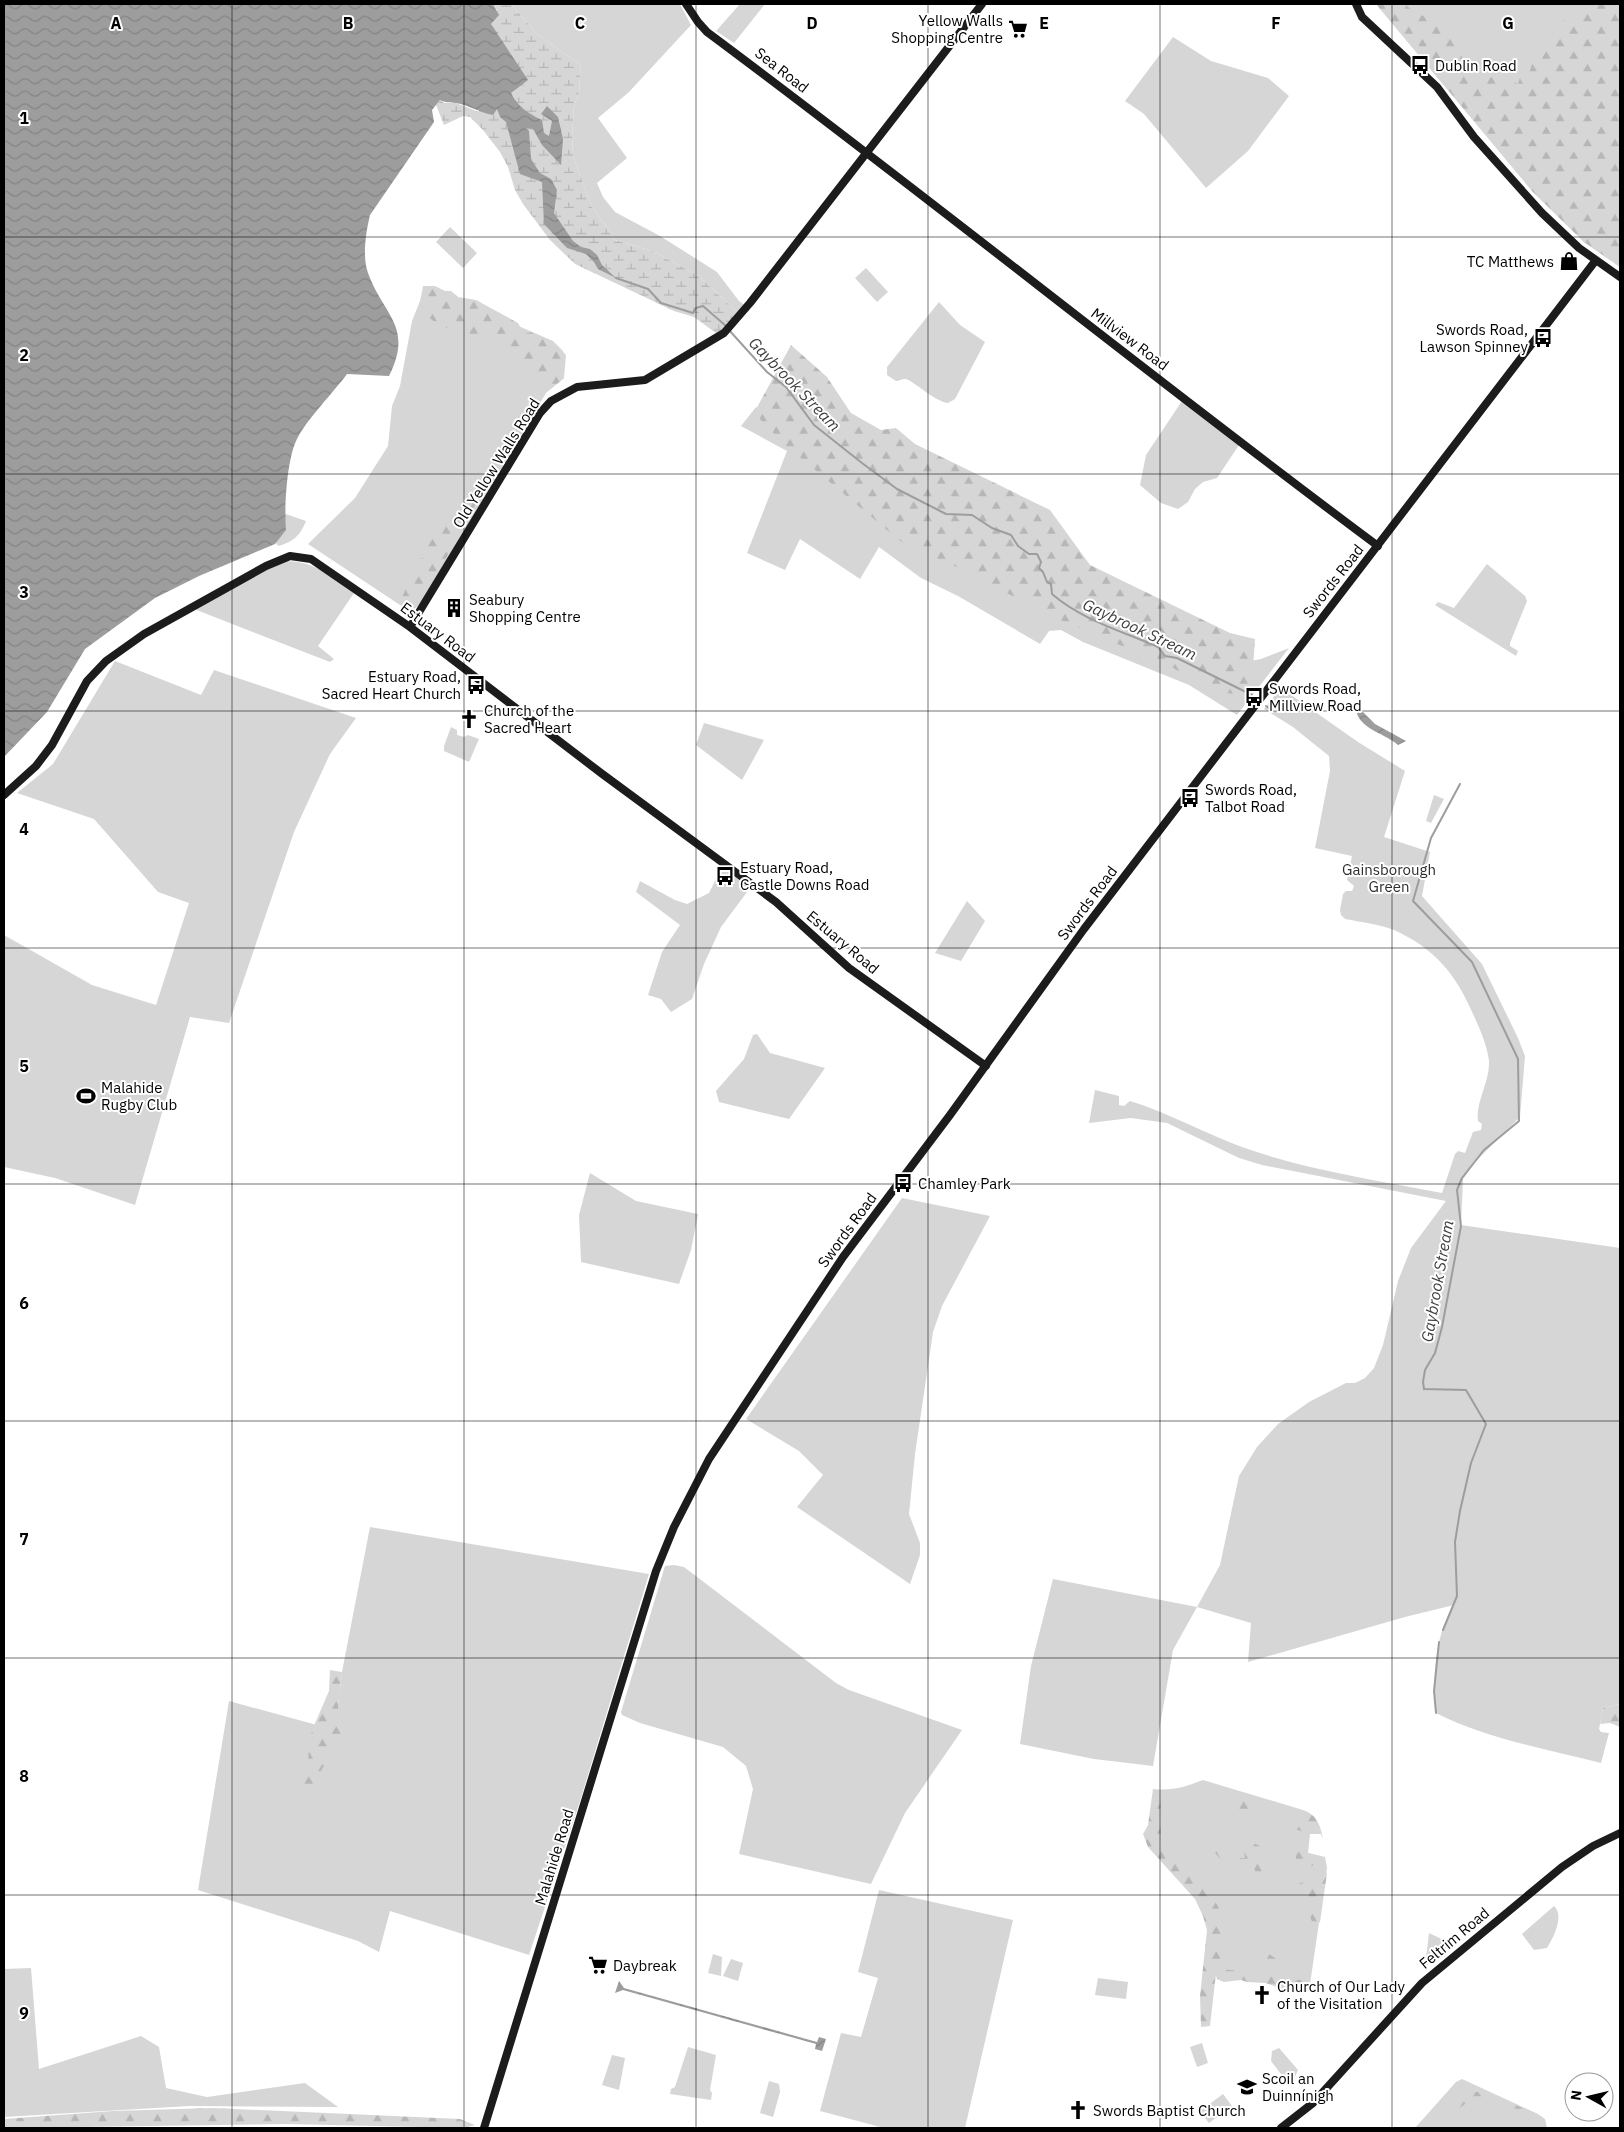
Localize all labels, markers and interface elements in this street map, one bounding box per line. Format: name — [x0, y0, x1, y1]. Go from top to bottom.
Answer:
place label: Yellow Walls Shopping Centre — [891, 11, 1003, 47]
text: A — [111, 13, 122, 33]
text: B — [343, 13, 354, 33]
text: C — [575, 13, 585, 33]
text: D — [806, 13, 818, 33]
text: E — [1039, 13, 1049, 33]
text: F — [1271, 13, 1281, 33]
text: G — [1502, 13, 1514, 33]
supermarket icon: Yellow Walls Shopping Centre — [1007, 18, 1029, 40]
street label: Sea Road — [751, 43, 813, 97]
bus stop icon: Dublin Road — [1409, 54, 1431, 76]
place label: Dublin Road — [1435, 56, 1517, 75]
text: 1 — [19, 108, 29, 128]
shop icon: TC Matthews — [1558, 250, 1580, 272]
place label: TC Matthews — [1467, 252, 1554, 271]
street label: Millview Road — [1087, 304, 1173, 374]
place label: Swords Road, Lawson Spinney — [1419, 320, 1529, 356]
bus stop icon: Swords Road, Lawson Spinney — [1532, 327, 1554, 349]
water label: Gaybrook Stream — [745, 333, 845, 435]
text: 2 — [19, 345, 29, 365]
street label: Old Yellow Walls Road — [448, 395, 544, 531]
street label: Swords Road — [1298, 540, 1368, 622]
text: 3 — [19, 582, 29, 602]
place label: Seabury Shopping Centre — [469, 590, 581, 626]
water label: Gaybrook Stream — [1080, 594, 1200, 664]
building icon: Seabury Shopping Centre — [443, 597, 465, 619]
street label: Estuary Road — [397, 598, 479, 666]
place label: Estuary Road, Sacred Heart Church — [322, 667, 461, 703]
bus stop icon: Estuary Road, Sacred Heart Church — [465, 674, 487, 696]
place label: Swords Road, Millview Road — [1269, 679, 1362, 715]
bus stop icon: Swords Road, Millview Road — [1243, 686, 1265, 708]
place label: Church of the Sacred Heart — [484, 701, 574, 737]
church icon: Church of the Sacred Heart — [458, 708, 480, 730]
place label: Swords Road, Talbot Road — [1205, 780, 1297, 816]
bus stop icon: Swords Road, Talbot Road — [1179, 787, 1201, 809]
text: 4 — [19, 819, 29, 839]
place label: Estuary Road, Castle Downs Road — [740, 858, 869, 894]
park label: Gainsborough Green — [1342, 860, 1436, 896]
street label: Swords Road — [1053, 862, 1121, 944]
bus stop icon: Estuary Road, Castle Downs Road — [714, 865, 736, 887]
street label: Estuary Road — [803, 906, 883, 978]
text: 5 — [19, 1056, 29, 1076]
place label: Malahide Rugby Club — [101, 1078, 177, 1114]
sports icon: Malahide Rugby Club — [75, 1085, 97, 1107]
bus stop icon: Chamley Park — [892, 1172, 914, 1194]
place label: Chamley Park — [918, 1174, 1011, 1193]
street label: Swords Road — [813, 1189, 881, 1271]
water label: Gaybrook Stream — [1416, 1219, 1458, 1343]
text: 6 — [19, 1293, 29, 1313]
text: 7 — [19, 1529, 29, 1549]
text: 8 — [19, 1766, 29, 1786]
street label: Malahide Road — [530, 1807, 578, 1907]
street label: Feltrim Road — [1415, 1903, 1493, 1973]
supermarket icon: Daybreak — [587, 1954, 609, 1976]
place label: Daybreak — [613, 1956, 677, 1975]
place label: Church of Our Lady of the Visitation — [1277, 1977, 1405, 2013]
church icon: Church of Our Lady of the Visitation — [1251, 1984, 1273, 2006]
text: 9 — [19, 2003, 29, 2023]
place label: Scoil an Duinnínigh — [1262, 2069, 1334, 2105]
north arrow — [1564, 2072, 1614, 2122]
school or university icon: Scoil an Duinnínigh — [1236, 2076, 1258, 2098]
text: N — [1567, 2089, 1586, 2101]
church icon: Swords Baptist Church — [1067, 2099, 1089, 2121]
place label: Swords Baptist Church — [1093, 2101, 1246, 2120]

